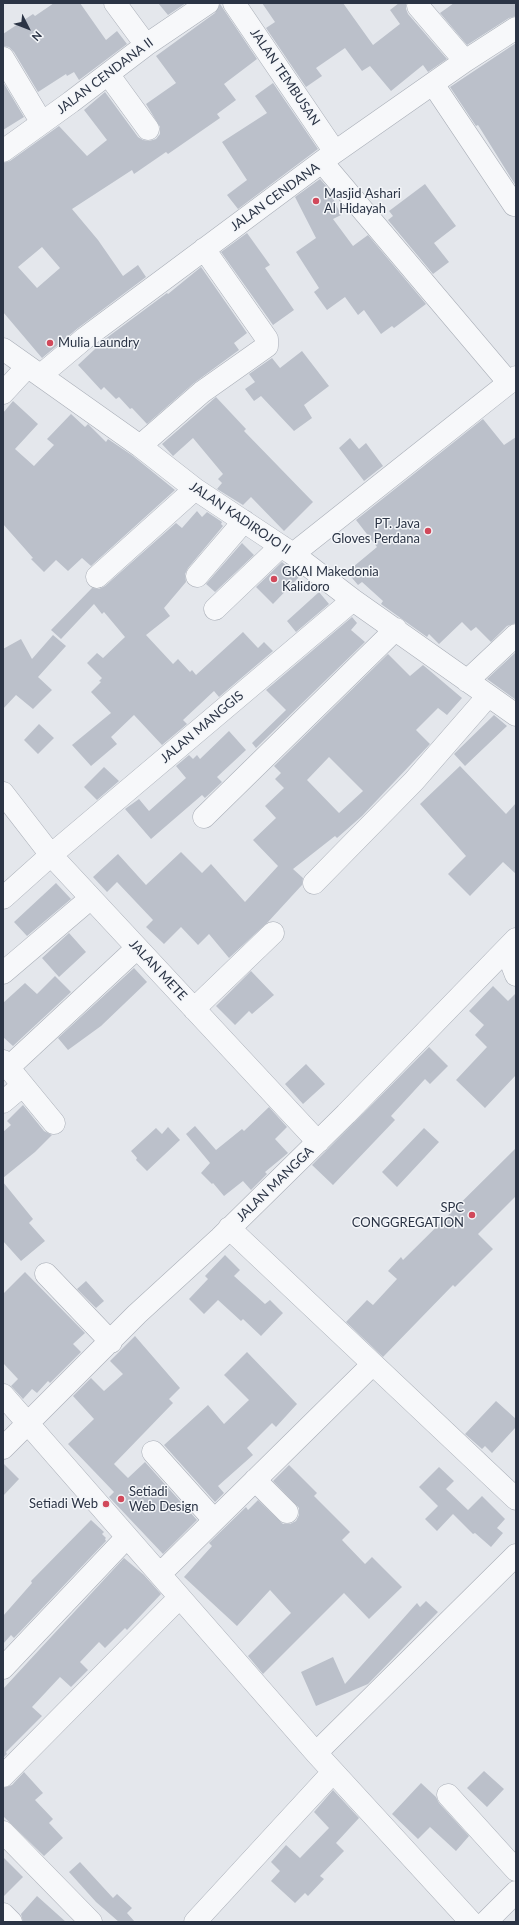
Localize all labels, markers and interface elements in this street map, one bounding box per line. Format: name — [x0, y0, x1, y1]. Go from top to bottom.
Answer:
north arrow — [8, 8, 48, 48]
street label: JALAN TEMBUSAN — [247, 25, 323, 129]
text: N — [30, 29, 45, 44]
street label: JALAN CENDANA II — [54, 35, 156, 117]
street label: JALAN CENDANA — [227, 159, 323, 235]
place label: Masjid Ashari Al Hidayah — [324, 186, 401, 217]
marker: Masjid Ashari Al Hidayah — [311, 196, 321, 206]
place label: Mulia Laundry — [58, 335, 140, 351]
marker: Mulia Laundry — [45, 338, 55, 348]
street label: JALAN KADIROJO II — [187, 478, 293, 558]
place label: PT. Java Gloves Perdana — [332, 516, 420, 547]
marker: PT. Java Gloves Perdana — [423, 526, 433, 536]
place label: GKAI Makedonia Kalidoro — [282, 564, 379, 595]
marker: GKAI Makedonia Kalidoro — [269, 574, 279, 584]
street label: JALAN MANGGIS — [157, 688, 247, 766]
street label: JALAN METE — [126, 936, 190, 1004]
street label: JALAN MANGGA — [233, 1143, 317, 1225]
place label: SPC CONGGREGATION — [352, 1200, 464, 1231]
marker: SPC CONGGREGATION — [467, 1210, 477, 1220]
place label: Setiadi Web Design — [129, 1484, 199, 1515]
marker: Setiadi Web Design — [116, 1494, 126, 1504]
place label: Setiadi Web — [29, 1496, 98, 1512]
marker: Setiadi Web — [101, 1499, 111, 1509]

